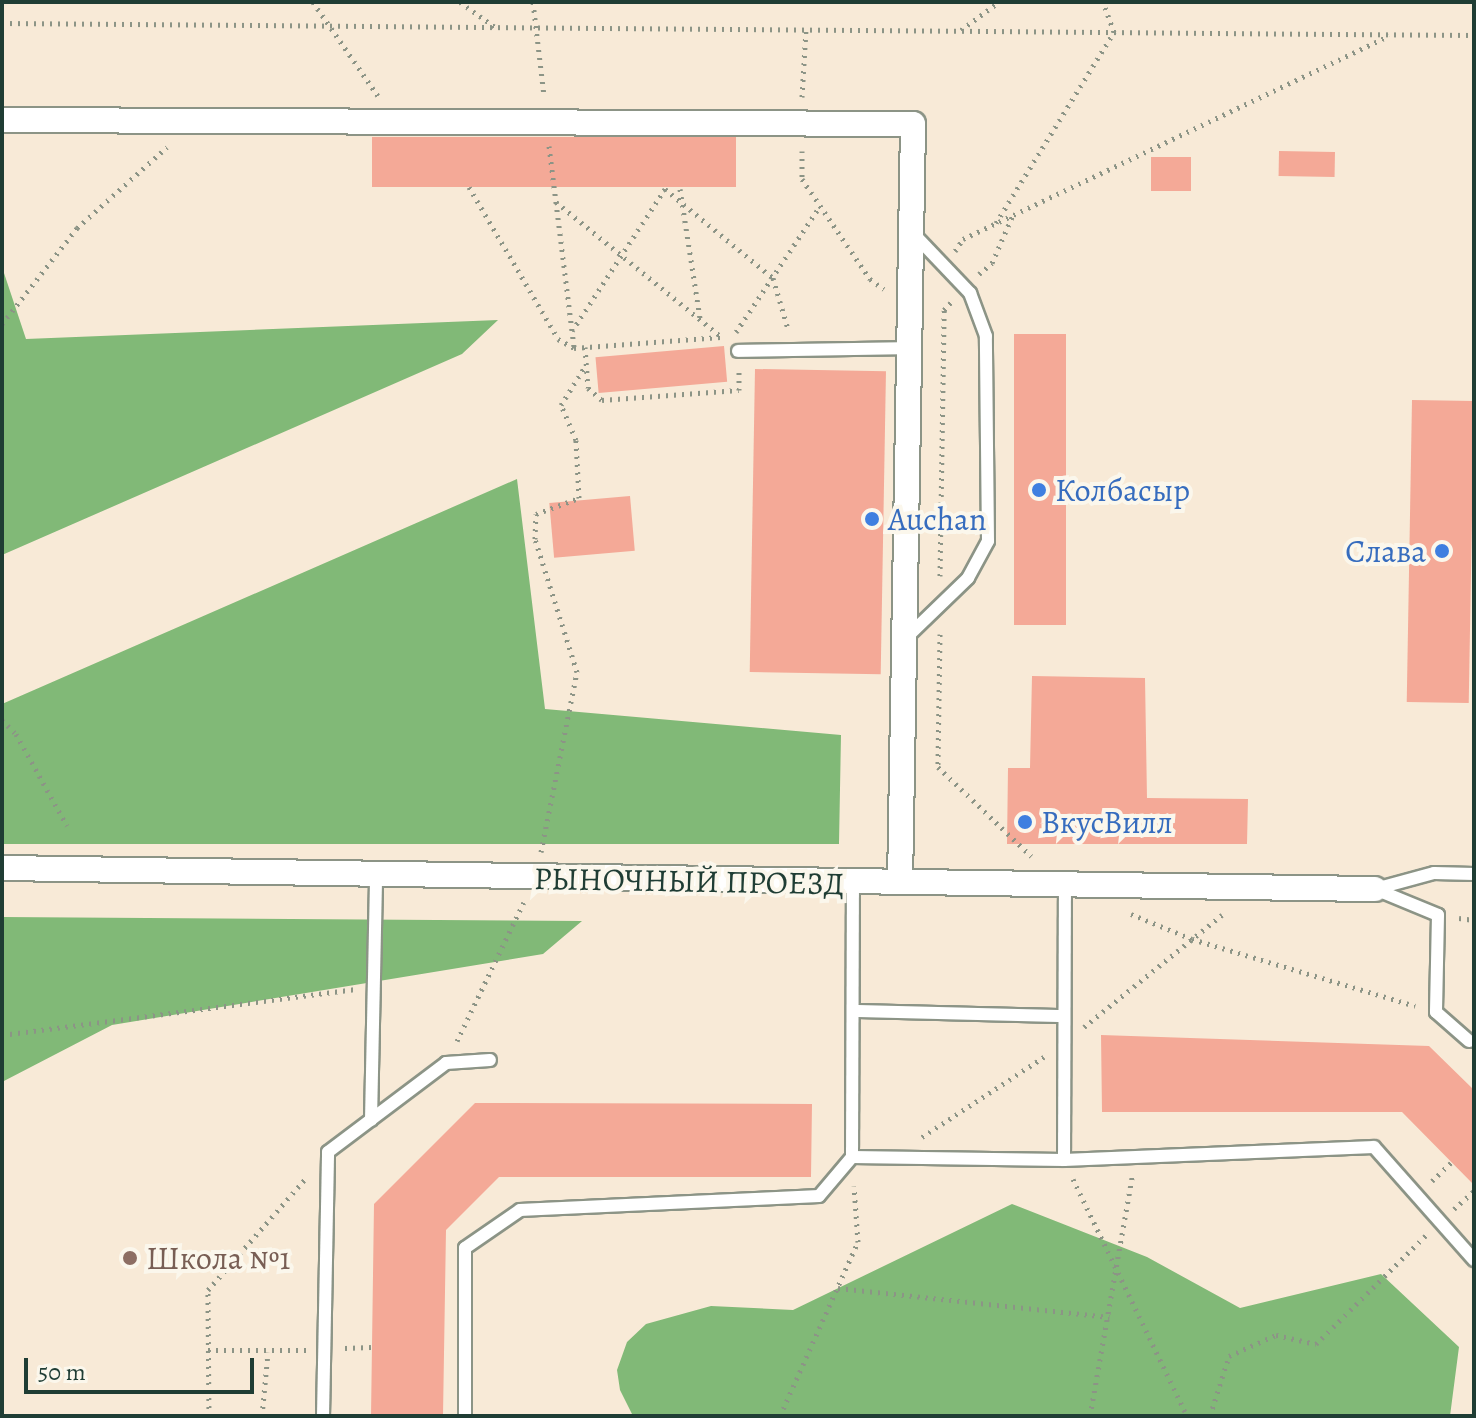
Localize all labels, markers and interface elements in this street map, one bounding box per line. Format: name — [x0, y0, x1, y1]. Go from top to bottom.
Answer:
place label: Колбасыр — [1055, 471, 1190, 509]
marker: Колбасыр — [1030, 481, 1048, 499]
place label: Auchan — [888, 500, 986, 538]
marker: Auchan — [863, 510, 881, 528]
place label: Слава — [1345, 532, 1426, 570]
marker: Слава — [1433, 542, 1451, 560]
place label: ВкусВилл — [1041, 803, 1173, 841]
marker: ВкусВилл — [1016, 813, 1034, 831]
street label: РЫНОЧНЫЙ ПРОЕЗД — [534, 859, 844, 903]
place label: Школа №1 — [146, 1239, 290, 1277]
marker: Школа №1 — [121, 1249, 139, 1267]
scale bar — [28, 1342, 258, 1392]
text: 50 m — [38, 1356, 86, 1388]

